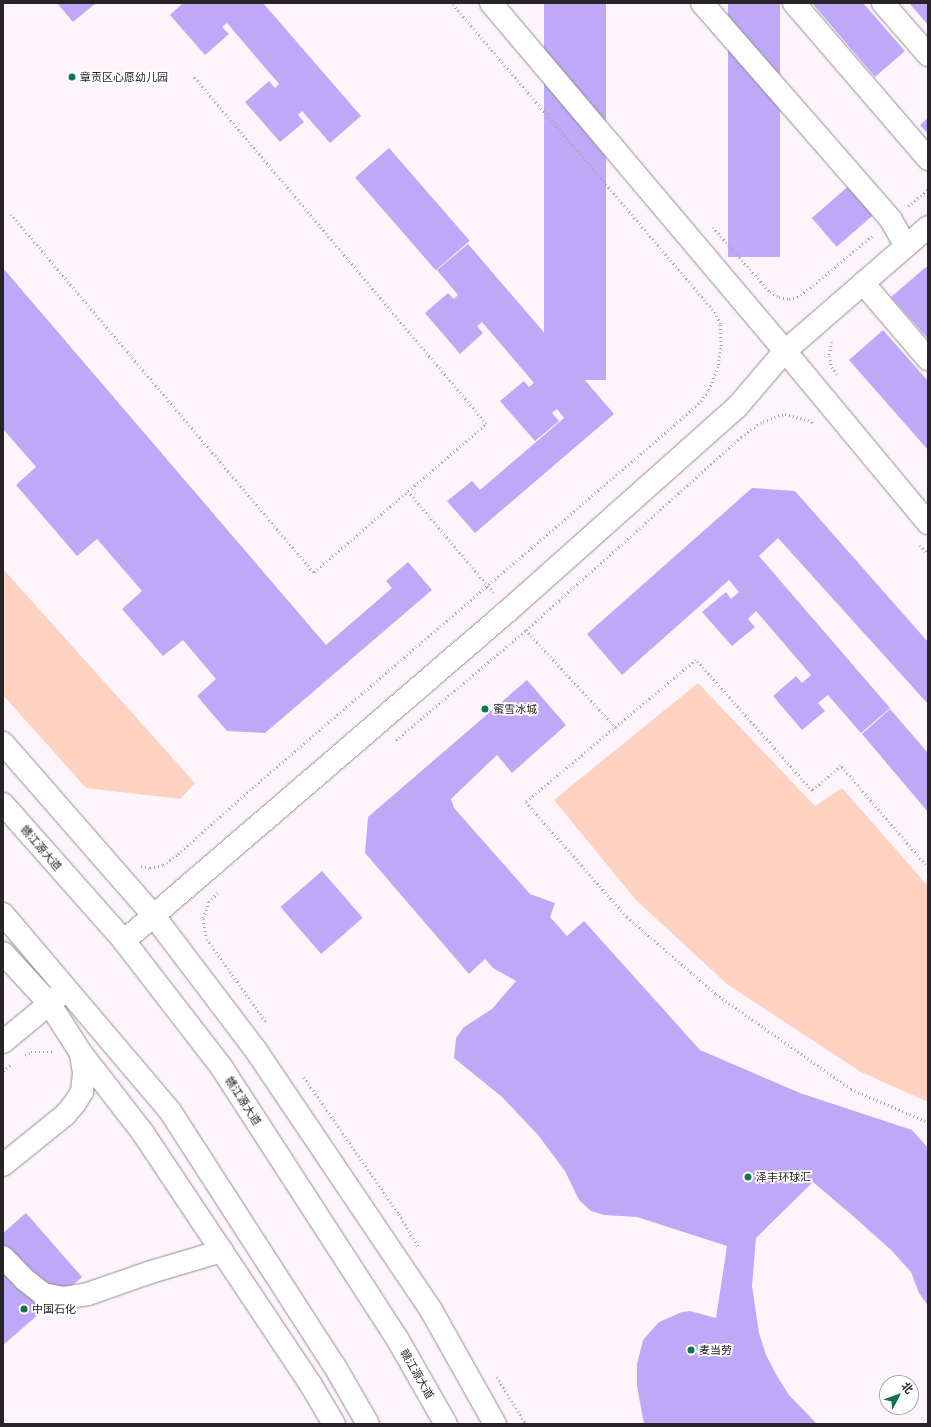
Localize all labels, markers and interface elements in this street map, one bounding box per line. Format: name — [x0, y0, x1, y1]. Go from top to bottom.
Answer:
place label: 章贡区心愿幼儿园 — [80, 70, 168, 84]
marker: 章贡区心愿幼儿园 — [67, 72, 77, 82]
place label: 蜜雪冰城 — [493, 702, 537, 716]
marker: 蜜雪冰城 — [480, 704, 490, 714]
street label: 赣江源大道 — [18, 823, 64, 873]
street label: 赣江源大道 — [222, 1074, 264, 1128]
place label: 泽丰环球汇 — [756, 1170, 811, 1184]
marker: 泽丰环球汇 — [743, 1172, 753, 1182]
place label: 中国石化 — [32, 1302, 76, 1316]
marker: 中国石化 — [19, 1304, 29, 1314]
place label: 麦当劳 — [699, 1343, 732, 1357]
marker: 麦当劳 — [686, 1345, 696, 1355]
street label: 赣江源大道 — [398, 1347, 436, 1401]
north arrow — [879, 1375, 919, 1415]
text: 北 — [899, 1379, 916, 1396]

